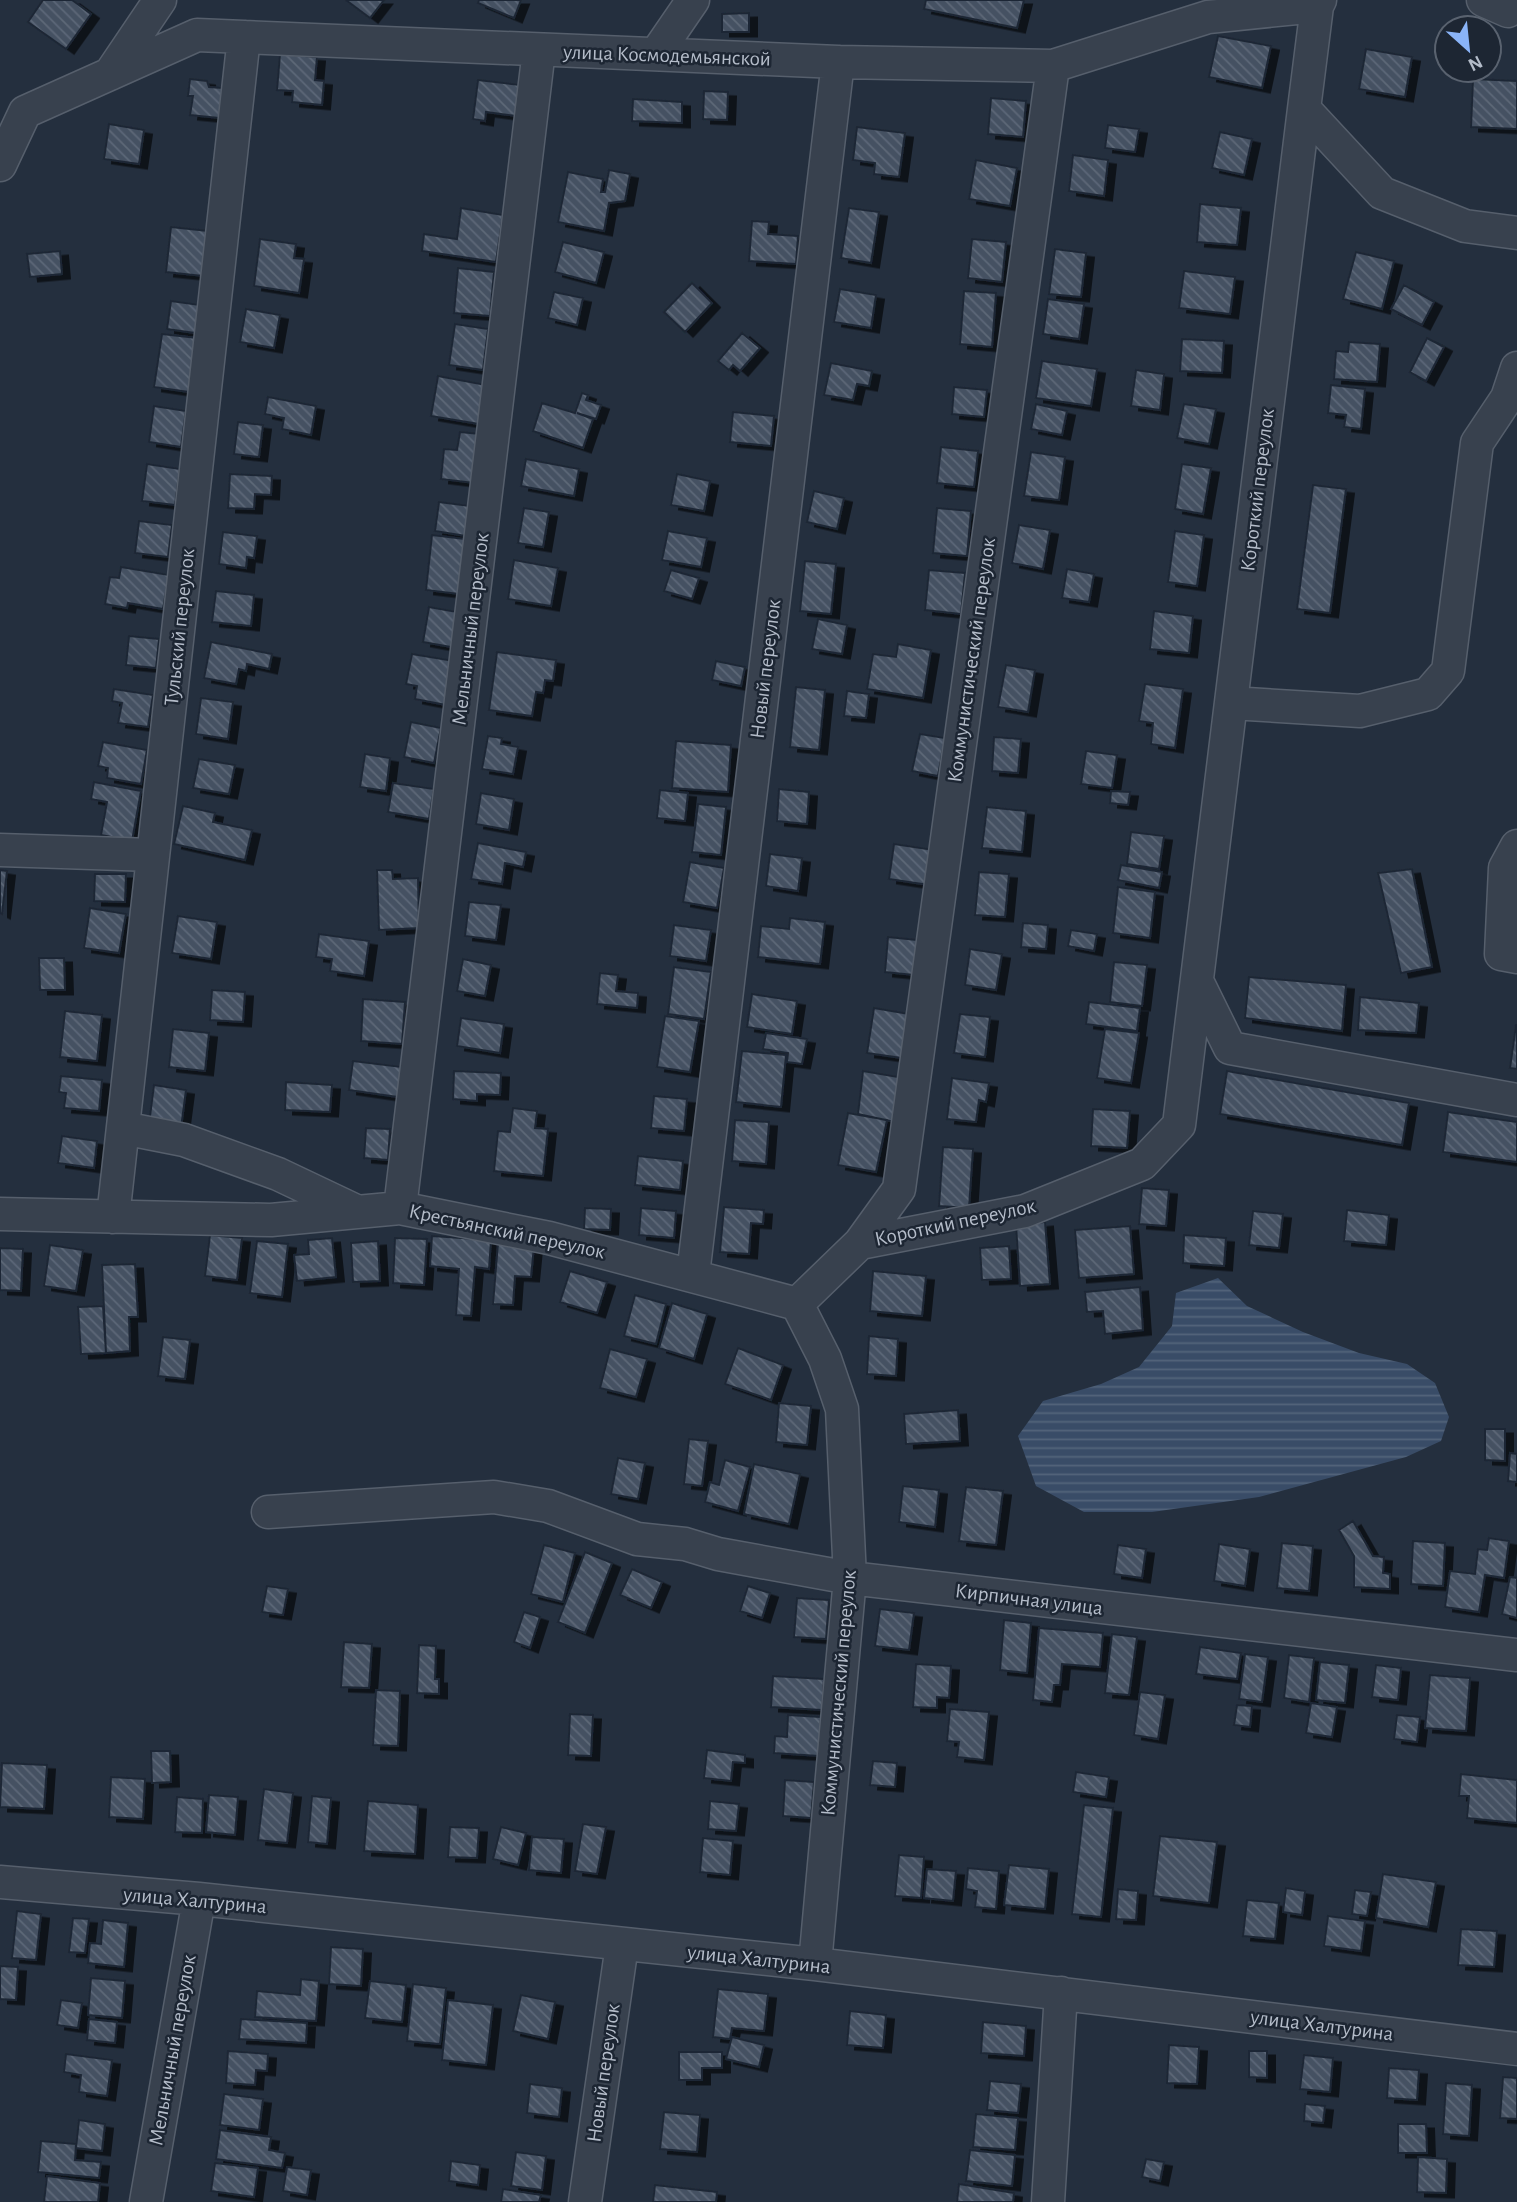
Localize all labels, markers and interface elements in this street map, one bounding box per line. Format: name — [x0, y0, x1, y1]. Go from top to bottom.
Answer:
north arrow — [1433, 14, 1503, 84]
street label: улица Космодемьянской — [562, 41, 771, 70]
text: N — [1465, 51, 1485, 74]
street label: Короткий переулок — [1237, 407, 1278, 573]
street label: Мельничный переулок — [448, 531, 493, 726]
street label: Коммунистический переулок — [944, 536, 999, 784]
street label: Тульский переулок — [161, 547, 198, 707]
street label: Новый переулок — [747, 598, 785, 740]
street label: Короткий переулок — [873, 1195, 1038, 1250]
street label: Крестьянский переулок — [407, 1200, 607, 1263]
street label: Коммунистический переулок — [817, 1569, 860, 1817]
street label: Кирпичная улица — [954, 1580, 1104, 1619]
street label: улица Халтурина — [121, 1884, 268, 1917]
street label: улица Халтурина — [685, 1941, 832, 1978]
street label: Мельничный переулок — [145, 1953, 200, 2147]
street label: Новый переулок — [583, 2002, 624, 2144]
street label: улица Халтурина — [1248, 2006, 1395, 2045]

